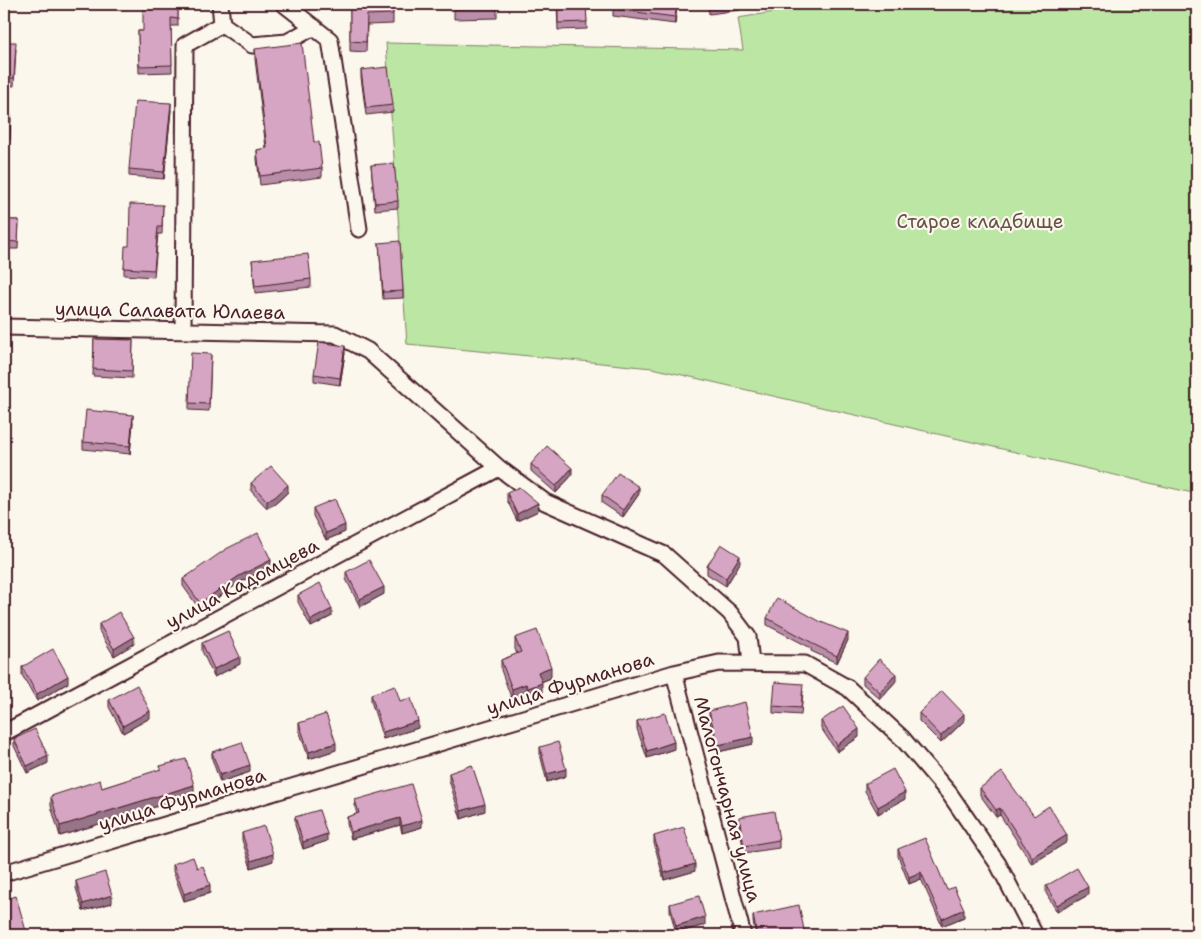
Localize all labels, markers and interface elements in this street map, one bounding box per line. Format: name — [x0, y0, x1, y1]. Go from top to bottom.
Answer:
park label: Старое кладбище — [896, 209, 1064, 234]
street label: улица Салавата Юлаева — [55, 296, 286, 325]
street label: улица Кадомцева — [161, 532, 323, 634]
street label: улица Фурманова — [483, 646, 657, 721]
street label: Малогончарная улица — [688, 693, 767, 905]
street label: улица Фурманова — [95, 762, 269, 837]

